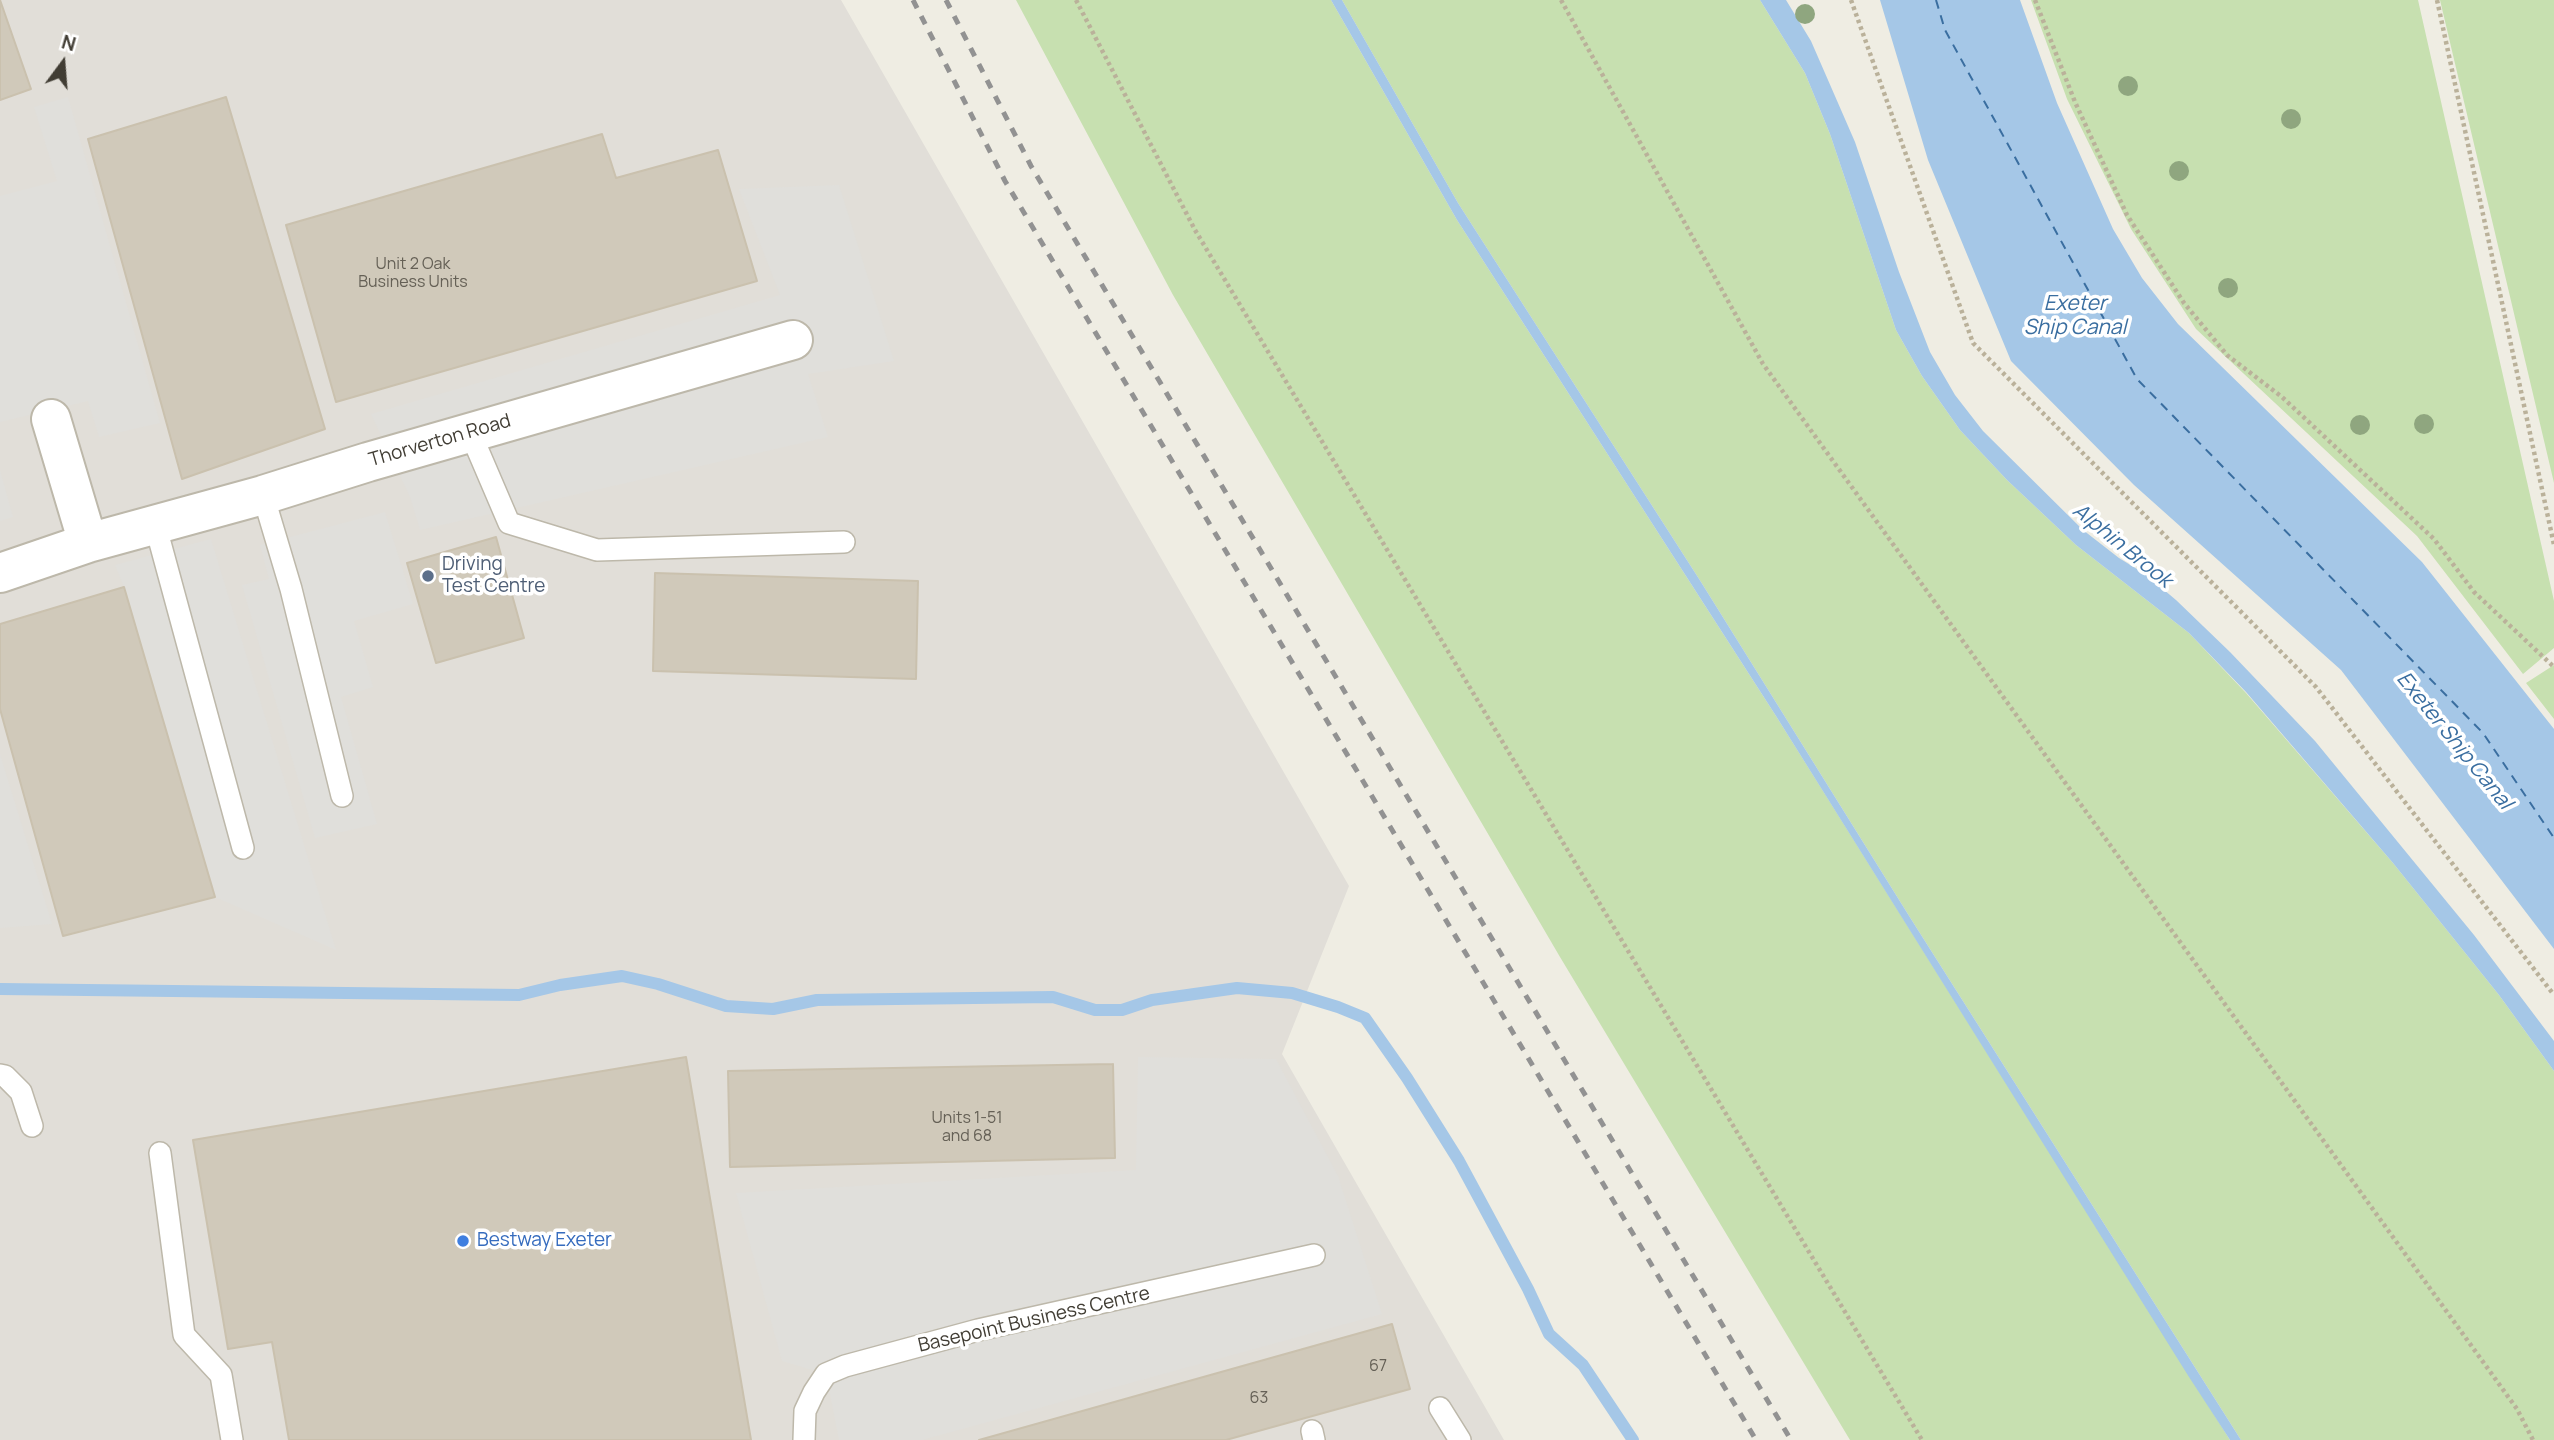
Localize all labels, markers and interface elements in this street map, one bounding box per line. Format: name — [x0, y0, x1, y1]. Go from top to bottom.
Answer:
north arrow — [28, 28, 98, 98]
text: N — [59, 28, 79, 57]
house number: Unit 2 Oak Business Units — [358, 255, 468, 293]
water label: Exeter Ship Canal — [2024, 291, 2126, 341]
street label: Thorverton Road — [366, 410, 514, 472]
water label: Alphin Brook — [2067, 498, 2177, 594]
place label: Driving Test Centre — [442, 554, 545, 598]
marker: Driving Test Centre — [420, 568, 436, 584]
water label: Exeter Ship Canal — [2391, 667, 2517, 815]
house number: Units 1-51 and 68 — [932, 1109, 1002, 1147]
place label: Bestway Exeter — [477, 1230, 612, 1252]
marker: Bestway Exeter — [455, 1233, 471, 1249]
street label: Basepoint Business Centre — [916, 1282, 1152, 1358]
house number: 67 — [1369, 1357, 1387, 1377]
house number: 63 — [1250, 1389, 1268, 1409]

